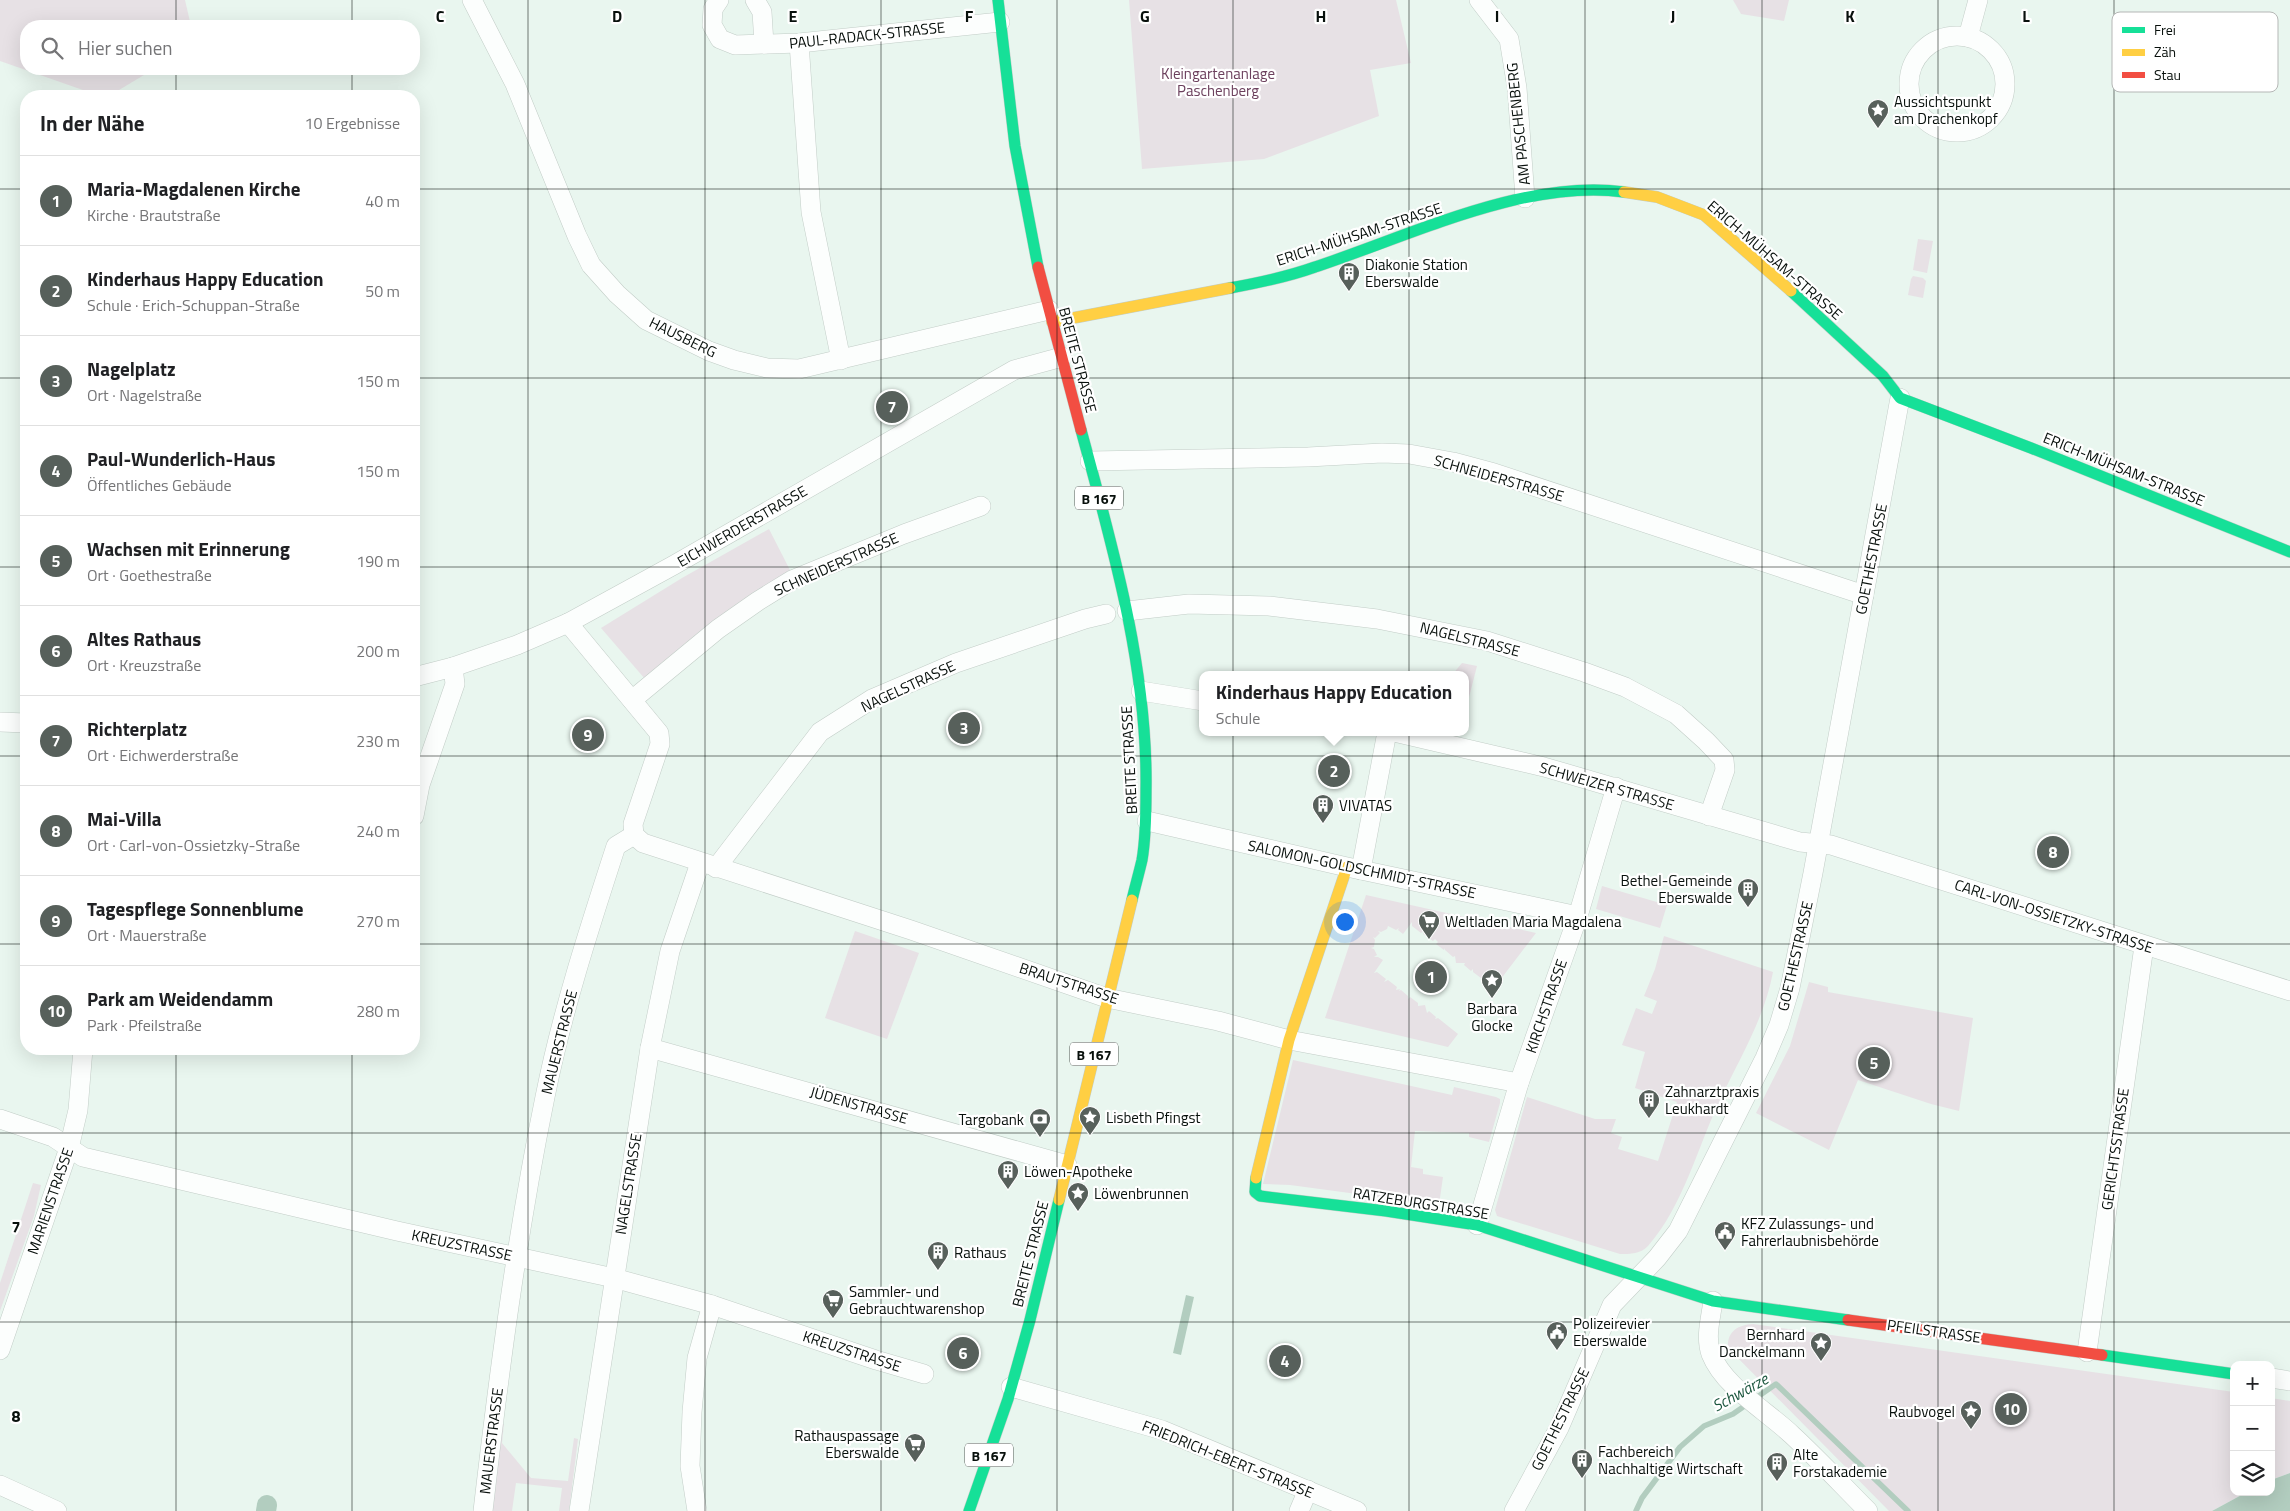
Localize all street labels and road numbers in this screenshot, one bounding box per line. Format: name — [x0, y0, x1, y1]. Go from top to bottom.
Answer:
street label: PAUL-RADACK-STRASSE — [788, 15, 946, 55]
street label: AM PASCHENBERG — [1500, 62, 1536, 186]
street label: ERICH-MÜHSAM-STRASSE — [1702, 195, 1848, 325]
street label: ERICH-MÜHSAM-STRASSE — [1273, 196, 1445, 272]
street label: BREITE STRASSE — [1053, 305, 1103, 415]
street label: HAUSBERG — [645, 311, 721, 363]
street label: ERICH-MÜHSAM-STRASSE — [2040, 426, 2208, 512]
street label: SCHNEIDERSTRASSE — [1431, 448, 1567, 508]
street label: EICHWERDERSTRASSE — [673, 479, 811, 573]
road number: B 167 — [1075, 486, 1123, 509]
street label: GOETHESTRASSE — [1849, 502, 1893, 616]
street label: SCHNEIDERSTRASSE — [770, 526, 902, 602]
street label: NAGELSTRASSE — [1418, 615, 1522, 663]
street label: NAGELSTRASSE — [857, 654, 959, 718]
street label: BREITE STRASSE — [1115, 705, 1143, 815]
street label: SCHWEIZER STRASSE — [1537, 756, 1677, 816]
street label: SALOMON-GOLDSCHMIDT-STRASSE — [1246, 834, 1478, 904]
street label: CARL-VON-OSSIETZKY-STRASSE — [1952, 873, 2156, 959]
street label: GOETHESTRASSE — [1771, 899, 1819, 1013]
street label: BRAUTSTRASSE — [1016, 956, 1122, 1010]
street label: KIRCHSTRASSE — [1519, 956, 1573, 1056]
street label: MAUERSTRASSE — [535, 987, 583, 1097]
road number: B 167 — [1070, 1042, 1118, 1066]
street label: JÜDENSTRASSE — [807, 1080, 911, 1130]
street label: GERICHTSSTRASSE — [2095, 1086, 2135, 1212]
street label: NAGELSTRASSE — [609, 1132, 647, 1236]
street label: MARIENSTRASSE — [21, 1145, 79, 1257]
street label: RATZEBURGSTRASSE — [1351, 1181, 1491, 1225]
street label: BREITE STRASSE — [1006, 1199, 1054, 1309]
street label: KREUZSTRASSE — [410, 1223, 514, 1267]
street label: PFEILSTRASSE — [1886, 1313, 1982, 1349]
street label: KREUZSTRASSE — [800, 1324, 904, 1378]
street label: GOETHESTRASSE — [1525, 1364, 1595, 1474]
street label: MAUERSTRASSE — [473, 1386, 509, 1496]
street label: FRIEDRICH-EBERT-STRASSE — [1139, 1414, 1317, 1504]
road number: B 167 — [965, 1444, 1013, 1466]

